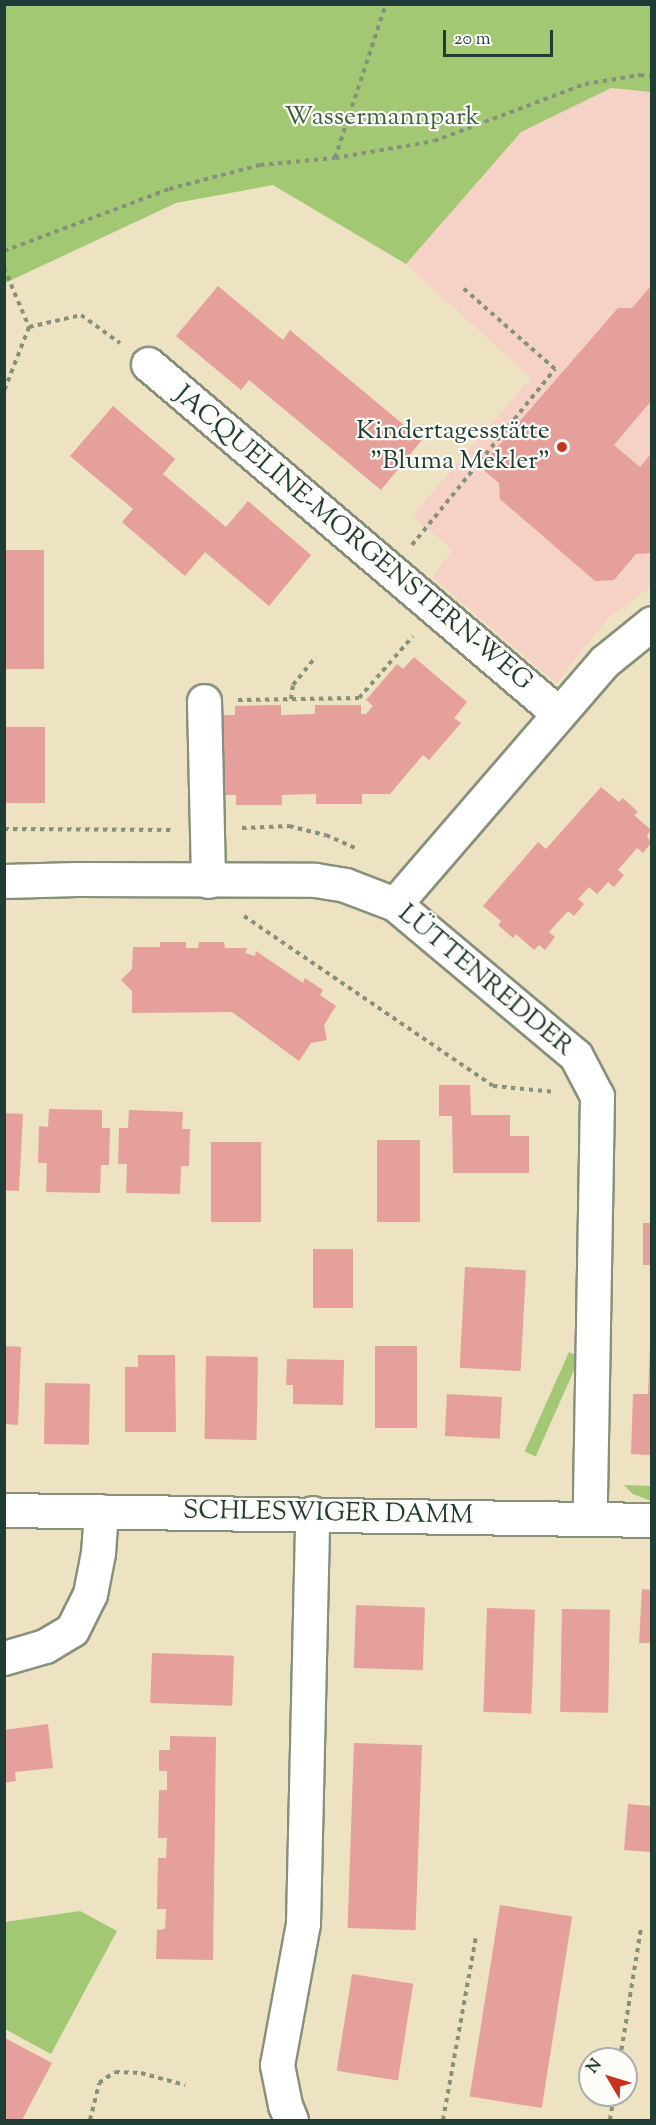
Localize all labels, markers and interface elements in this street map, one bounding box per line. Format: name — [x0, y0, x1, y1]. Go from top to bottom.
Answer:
scale bar — [446, 18, 556, 56]
text: 20 m — [454, 27, 491, 53]
park label: Wassermannpark — [284, 102, 480, 134]
street label: JACQUELINE-MORGENSTERN-WEG — [168, 380, 538, 698]
place label: Kindertagesstätte "Bluma Mekler" — [356, 416, 550, 478]
marker: Kindertagesstätte "Bluma Mekler" — [555, 440, 569, 454]
street label: LÜTTENREDDER — [391, 899, 579, 1063]
street label: SCHLESWIGER DAMM — [183, 1496, 473, 1532]
north arrow — [578, 2047, 638, 2107]
text: N — [582, 2055, 608, 2079]

